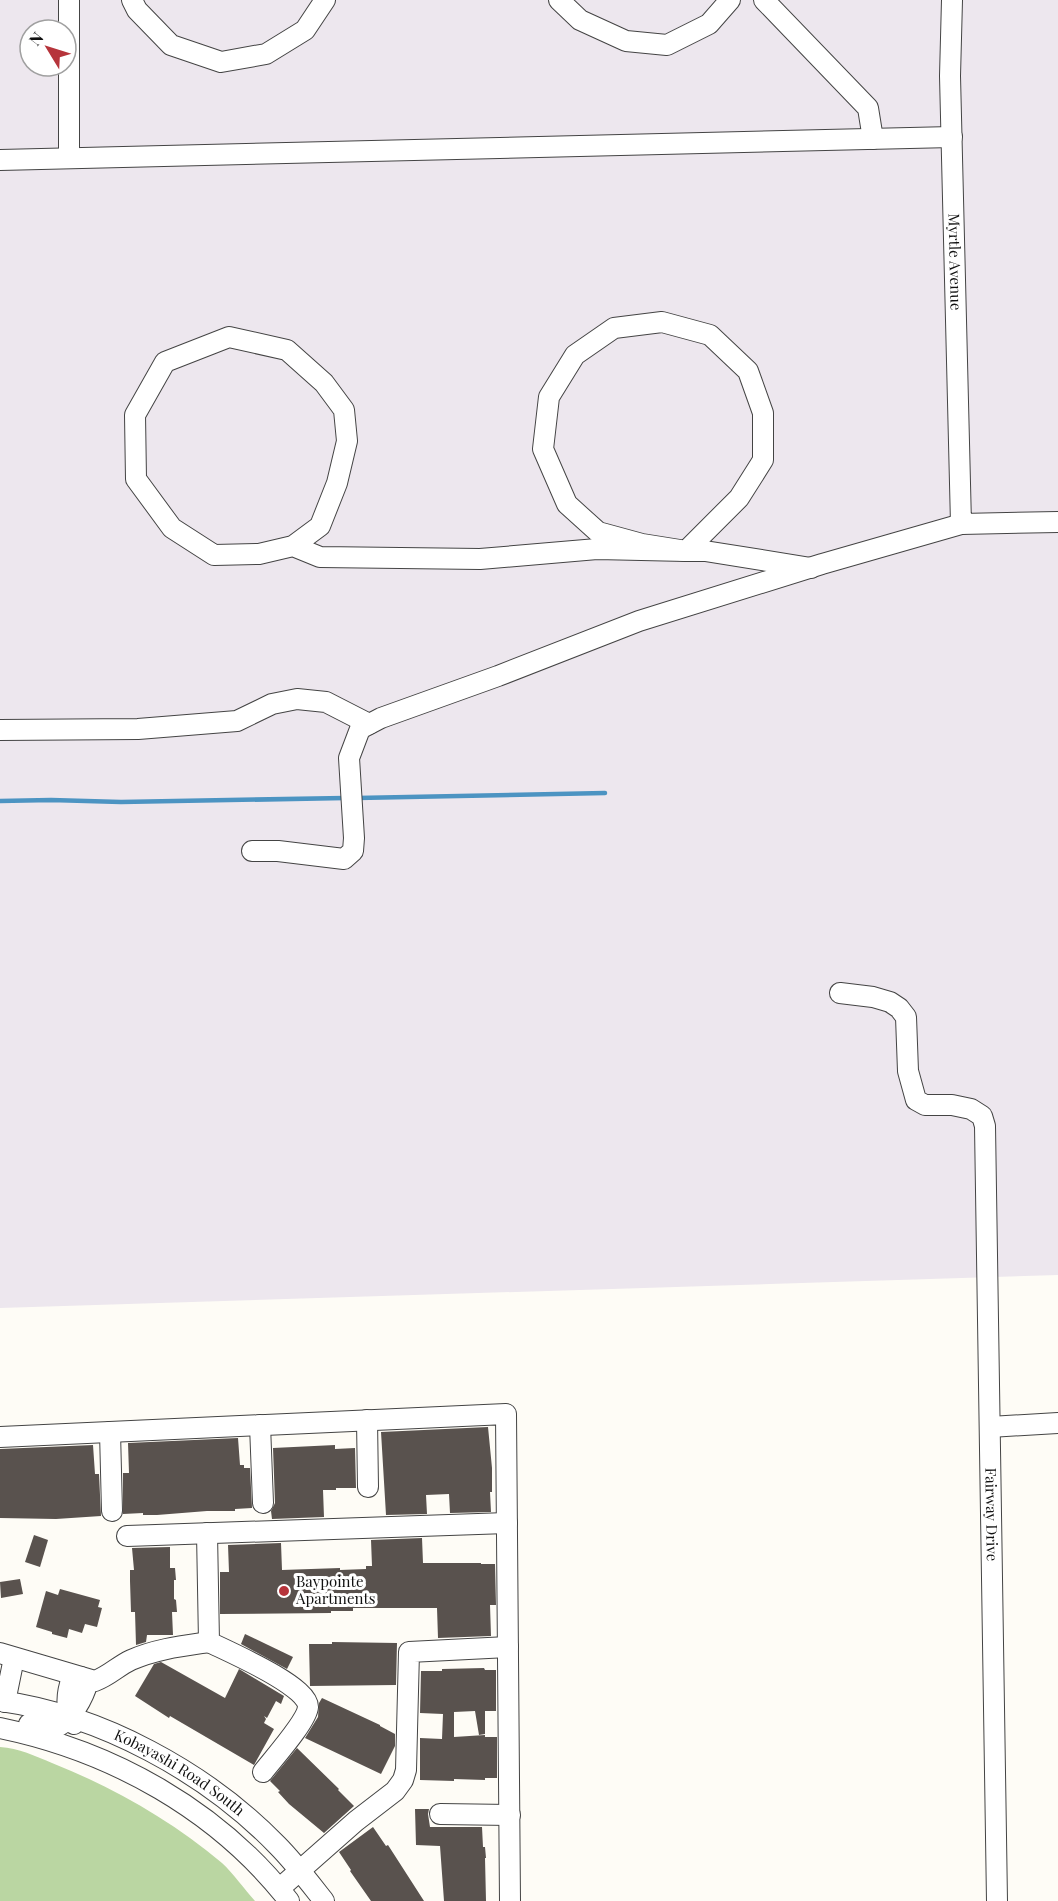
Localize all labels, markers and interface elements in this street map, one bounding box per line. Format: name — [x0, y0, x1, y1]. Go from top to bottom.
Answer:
north arrow — [18, 18, 78, 78]
text: N — [24, 27, 48, 49]
street label: Myrtle Avenue — [944, 213, 967, 311]
street label: Fairway Drive — [981, 1468, 1003, 1561]
place label: Baypointe Apartments — [295, 1571, 376, 1608]
marker: Baypointe Apartments — [277, 1584, 291, 1598]
street label: Kobayashi Road South — [111, 1724, 249, 1820]

